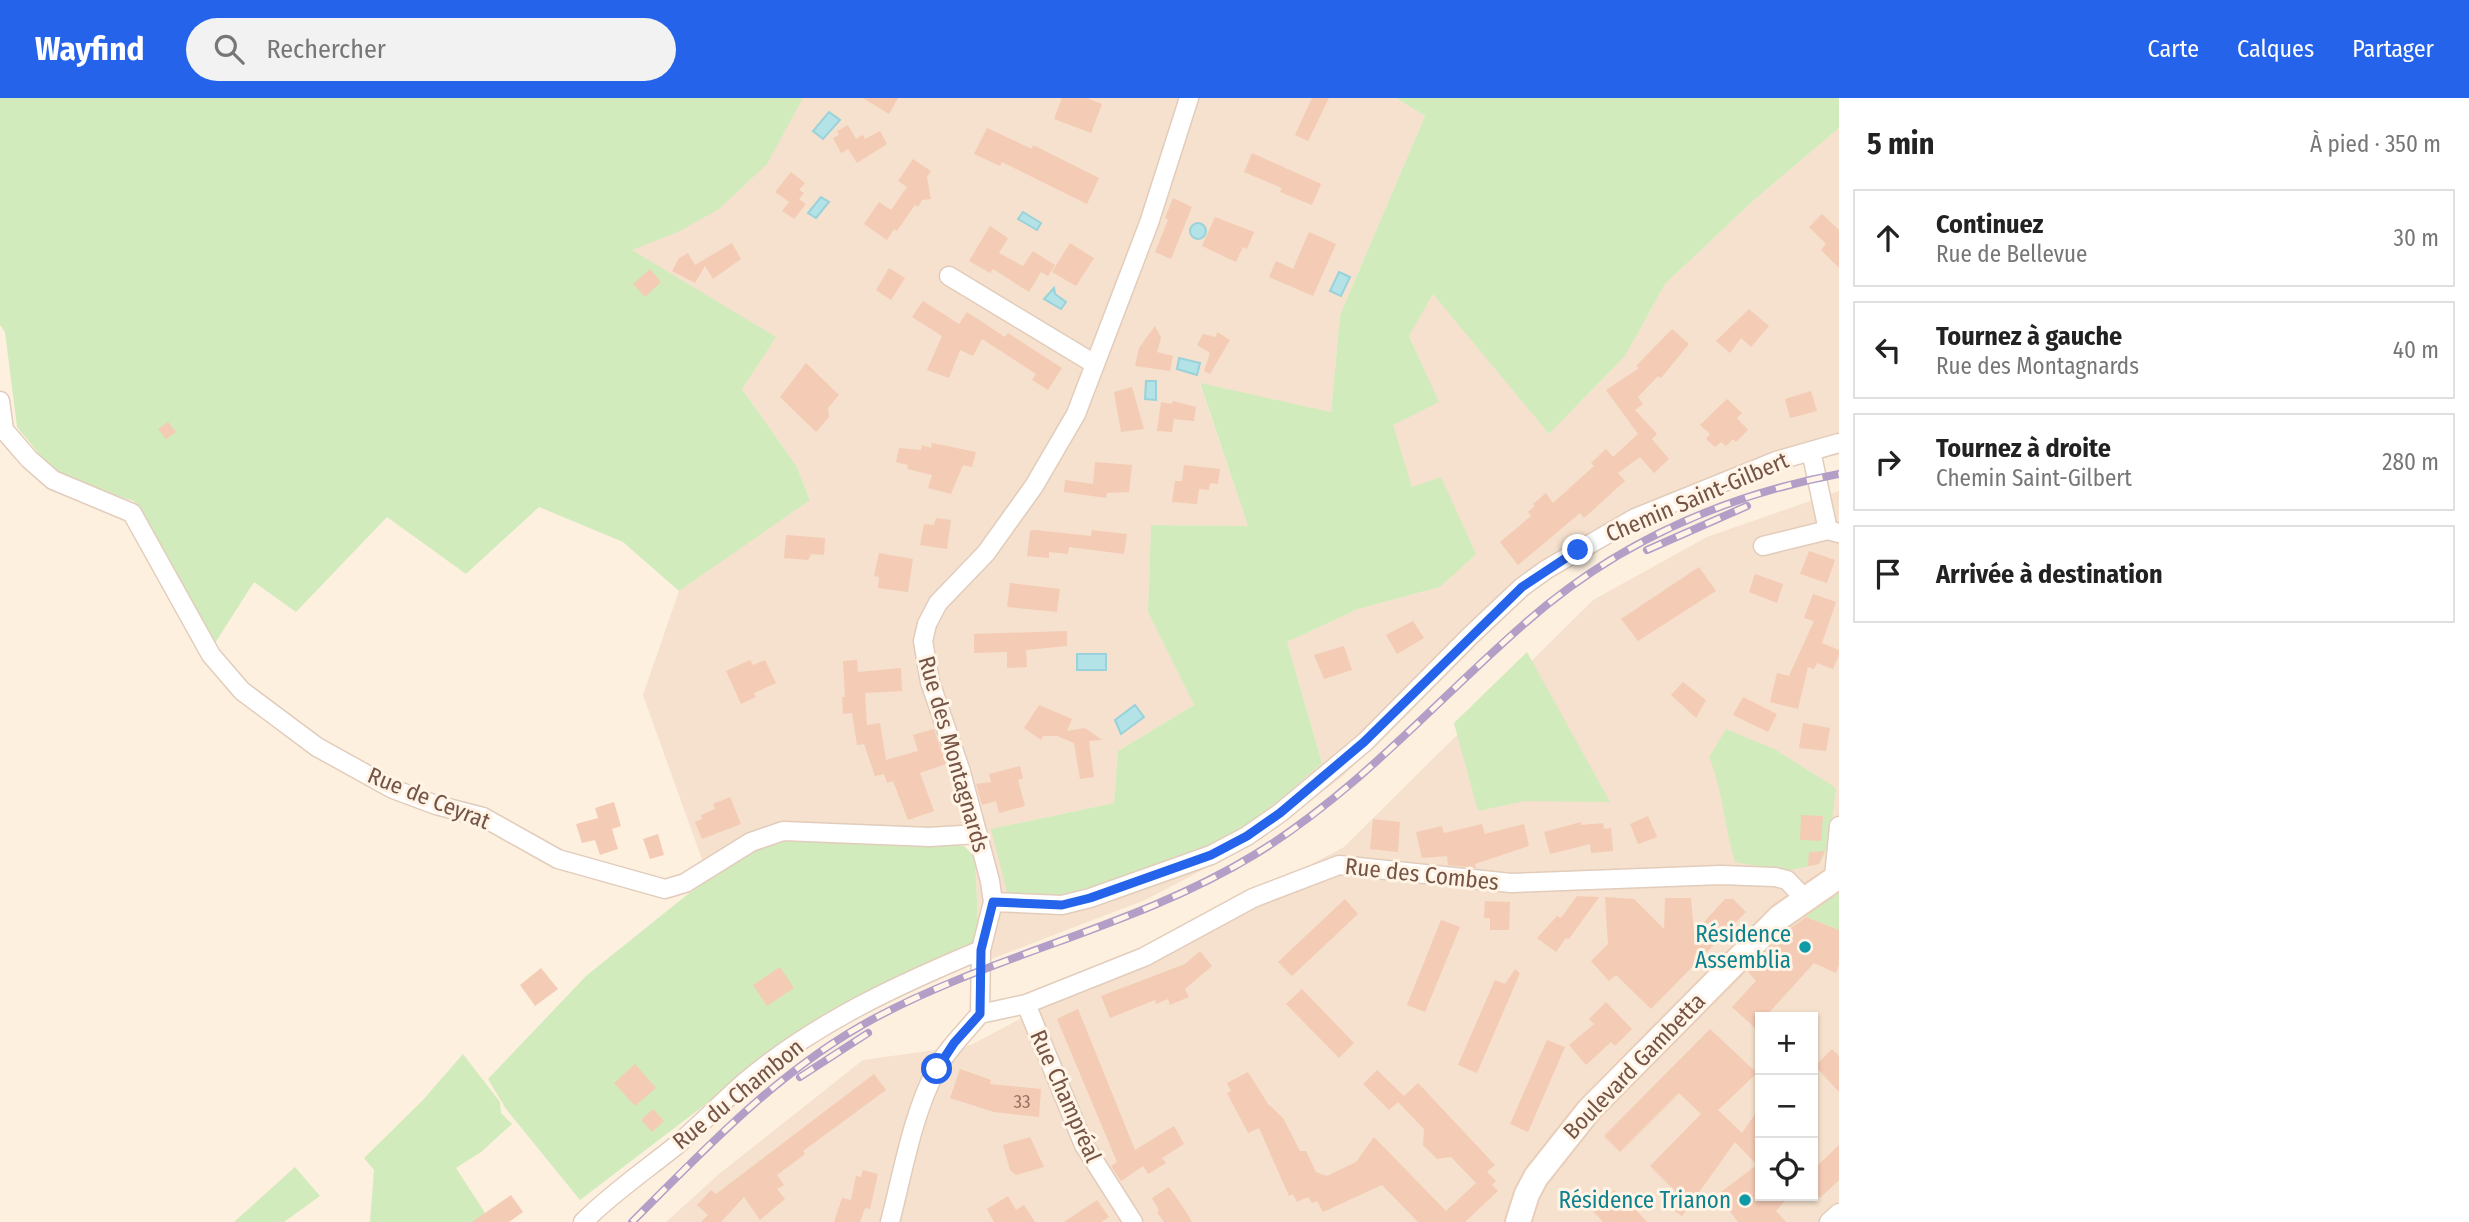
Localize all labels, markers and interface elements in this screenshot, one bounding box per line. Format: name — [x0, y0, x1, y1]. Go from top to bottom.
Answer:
search box — [186, 18, 676, 81]
text: Wayfind — [35, 29, 144, 69]
icon: search — [210, 30, 248, 68]
text: Rechercher — [266, 34, 386, 65]
text: Carte — [2148, 35, 2199, 63]
text: Calques — [2237, 35, 2314, 63]
text: Partager — [2352, 35, 2434, 63]
text: 5 min — [1867, 126, 1934, 162]
text: À pied · 350 m — [2310, 130, 2441, 158]
text: Continuez — [1936, 209, 2043, 240]
icon: ahead — [1869, 219, 1907, 257]
text: 30 m — [2394, 224, 2439, 252]
text: Rue de Bellevue — [1936, 240, 2087, 268]
text: Tournez à gauche — [1936, 321, 2122, 352]
icon: left — [1869, 331, 1907, 369]
text: 40 m — [2393, 336, 2439, 364]
text: Rue des Montagnards — [1936, 352, 2139, 380]
text: Tournez à droite — [1936, 433, 2111, 464]
icon: right — [1869, 443, 1907, 481]
street label: Chemin Saint-Gilbert — [1601, 446, 1793, 548]
text: 280 m — [2382, 448, 2439, 476]
text: Chemin Saint-Gilbert — [1936, 464, 2132, 492]
route end — [1562, 534, 1593, 565]
icon: arrive — [1869, 555, 1907, 593]
text: Arrivée à destination — [1936, 559, 2163, 590]
street label: Rue des Montagnards — [913, 653, 995, 856]
street label: Rue de Ceyrat — [364, 761, 495, 835]
street label: Rue des Combes — [1344, 852, 1501, 896]
place label: Résidence Assemblia — [1695, 920, 1791, 974]
marker: Résidence Assemblia — [1797, 939, 1813, 955]
street label: Boulevard Gambetta — [1557, 987, 1711, 1145]
map controls — [1755, 1012, 1818, 1201]
button: + — [1755, 1012, 1818, 1075]
street label: Rue Champréal — [1024, 1026, 1108, 1166]
street label: Rue du Chambon — [667, 1033, 809, 1155]
route start — [921, 1053, 952, 1084]
button: − — [1755, 1075, 1818, 1138]
house number: 33 — [1013, 1090, 1031, 1113]
button: locate — [1755, 1138, 1818, 1201]
place label: Résidence Trianon — [1558, 1186, 1731, 1214]
marker: Résidence Trianon — [1737, 1192, 1753, 1208]

